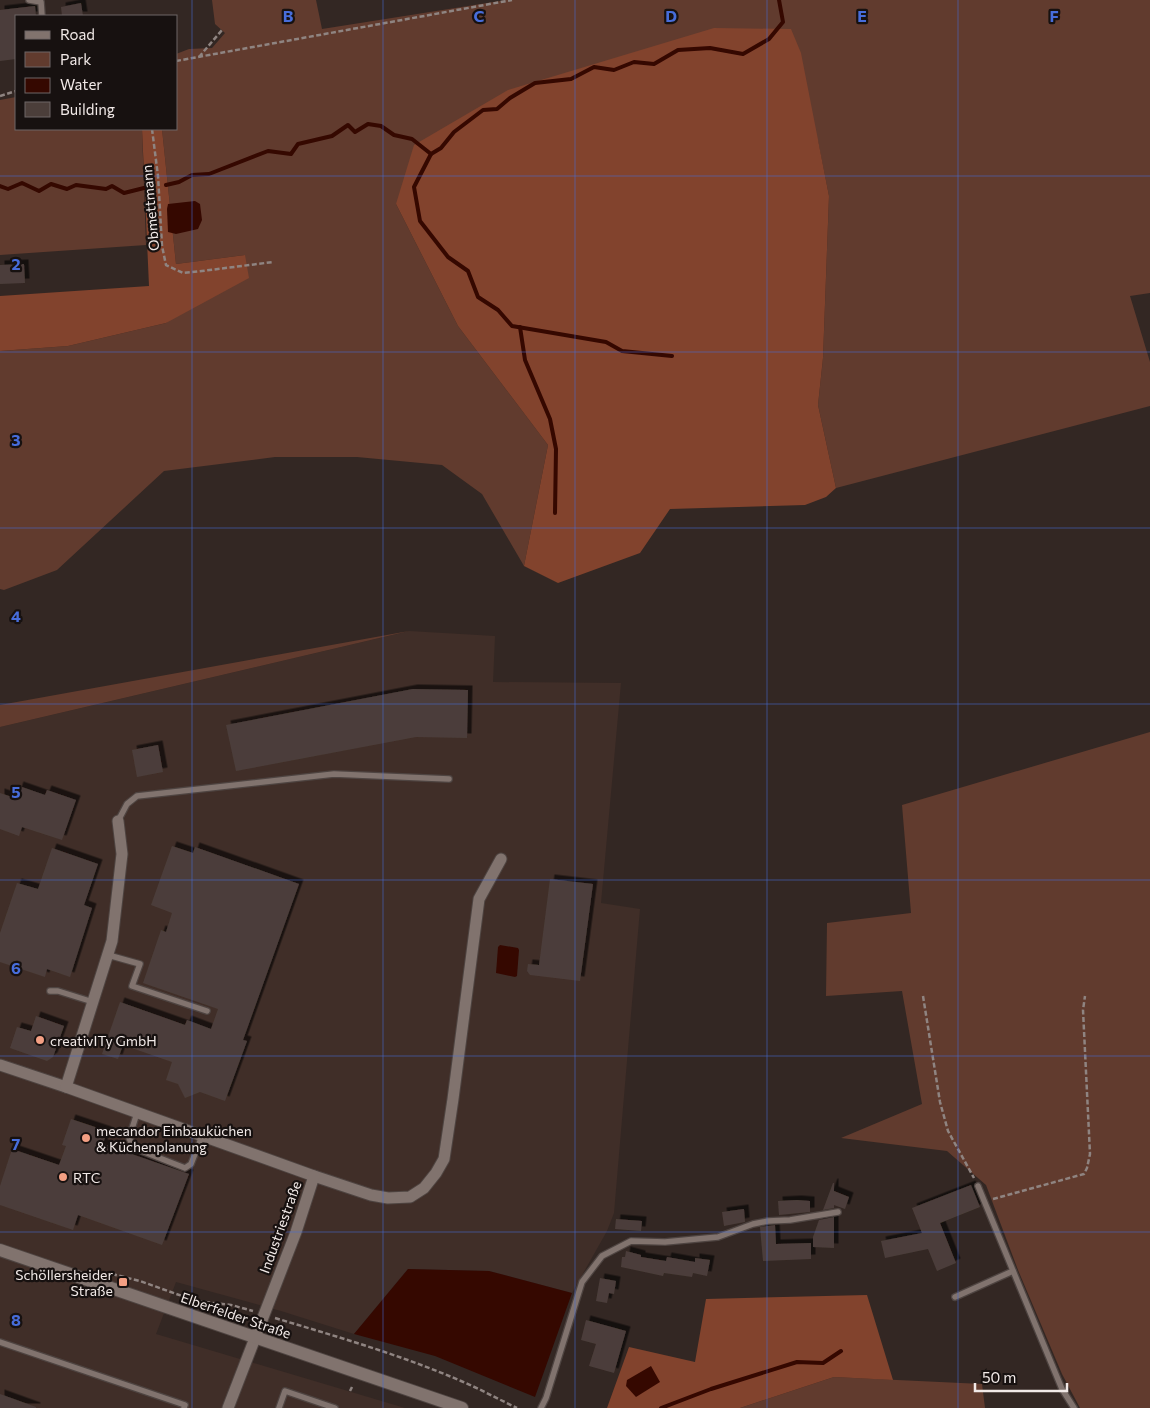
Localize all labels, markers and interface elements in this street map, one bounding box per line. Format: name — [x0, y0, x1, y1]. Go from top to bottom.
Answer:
text: B — [283, 6, 294, 25]
text: C — [474, 6, 485, 25]
text: D — [665, 6, 677, 25]
text: E — [857, 6, 867, 25]
text: F — [1049, 6, 1059, 25]
legend — [15, 15, 178, 130]
text: Road — [60, 25, 95, 43]
text: Park — [60, 50, 91, 68]
text: Water — [60, 75, 102, 93]
text: Building — [60, 100, 115, 118]
street label: Obmettmann — [138, 164, 162, 252]
text: 2 — [11, 254, 21, 273]
text: 3 — [11, 430, 21, 449]
text: 4 — [11, 606, 21, 625]
text: 5 — [11, 782, 21, 801]
text: 6 — [11, 958, 21, 977]
place label: creativITy GmbH — [50, 1032, 157, 1049]
marker: creativITy GmbH — [34, 1034, 46, 1046]
place label: mecandor Einbauküchen & Küchenplanung — [96, 1122, 252, 1155]
marker: mecandor Einbauküchen & Küchenplanung — [80, 1132, 92, 1144]
text: 7 — [12, 1134, 21, 1153]
place label: RTC — [73, 1169, 100, 1186]
marker: RTC — [57, 1171, 69, 1183]
street label: Industriestraße — [255, 1178, 305, 1276]
place label: Schöllersheider Straße — [15, 1266, 113, 1299]
marker: Schöllersheider Straße — [117, 1276, 129, 1288]
street label: Elberfelder Straße — [179, 1288, 293, 1342]
text: 8 — [11, 1310, 21, 1329]
scale bar — [975, 1360, 1068, 1392]
text: 50 m — [982, 1368, 1016, 1386]

